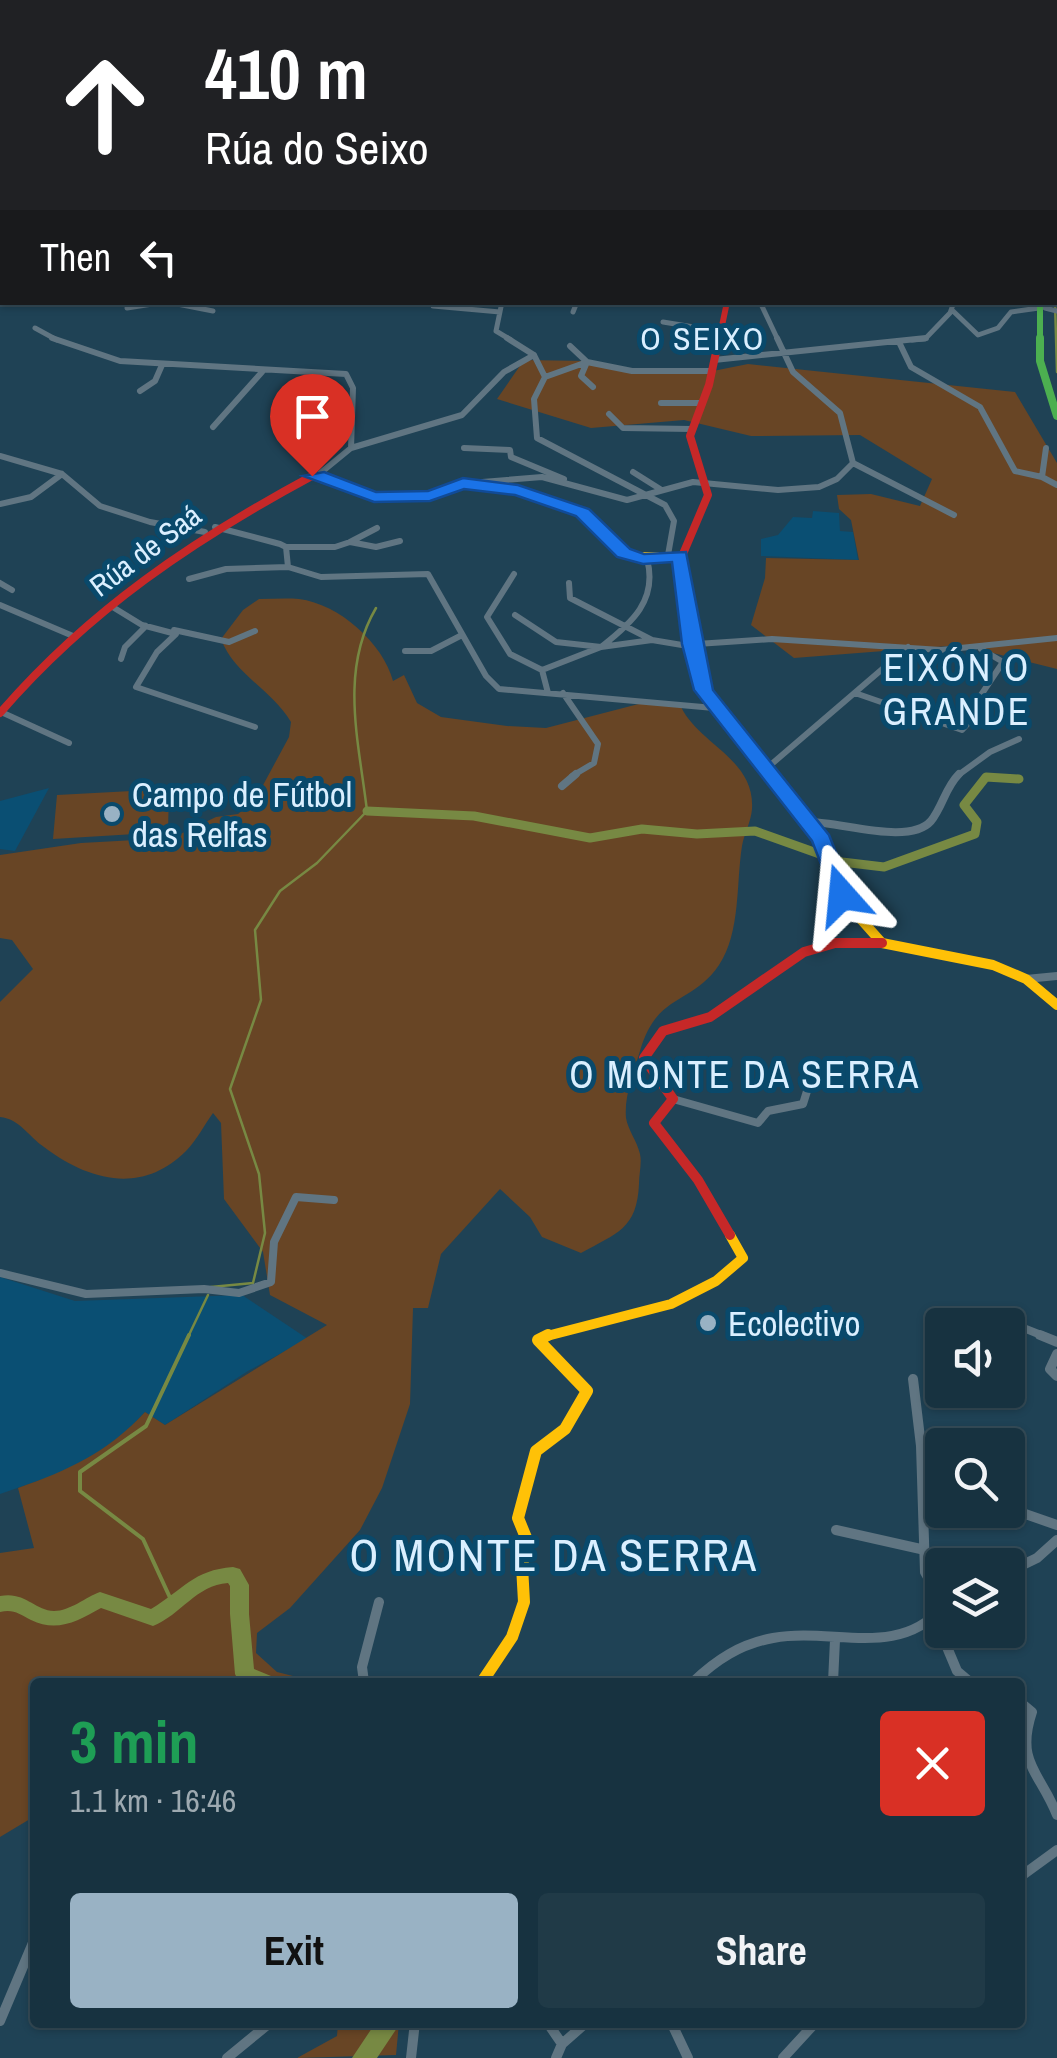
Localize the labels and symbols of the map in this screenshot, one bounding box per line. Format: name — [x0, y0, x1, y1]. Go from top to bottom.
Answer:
district label: O SEIXO — [640, 317, 766, 360]
pin — [270, 374, 355, 477]
street label: Rúa de Saá — [81, 495, 209, 605]
district label: EIXÓN O GRANDE — [883, 642, 1031, 737]
place label: Campo de Fútbol das Relfas — [132, 771, 352, 858]
marker: Campo de Fútbol das Relfas — [101, 803, 123, 825]
position arrow — [790, 843, 894, 947]
district label: O MONTE DA SERRA — [569, 1049, 921, 1100]
place label: Ecolectivo — [728, 1300, 860, 1347]
marker: Ecolectivo — [697, 1312, 719, 1334]
district label: O MONTE DA SERRA — [349, 1524, 759, 1585]

